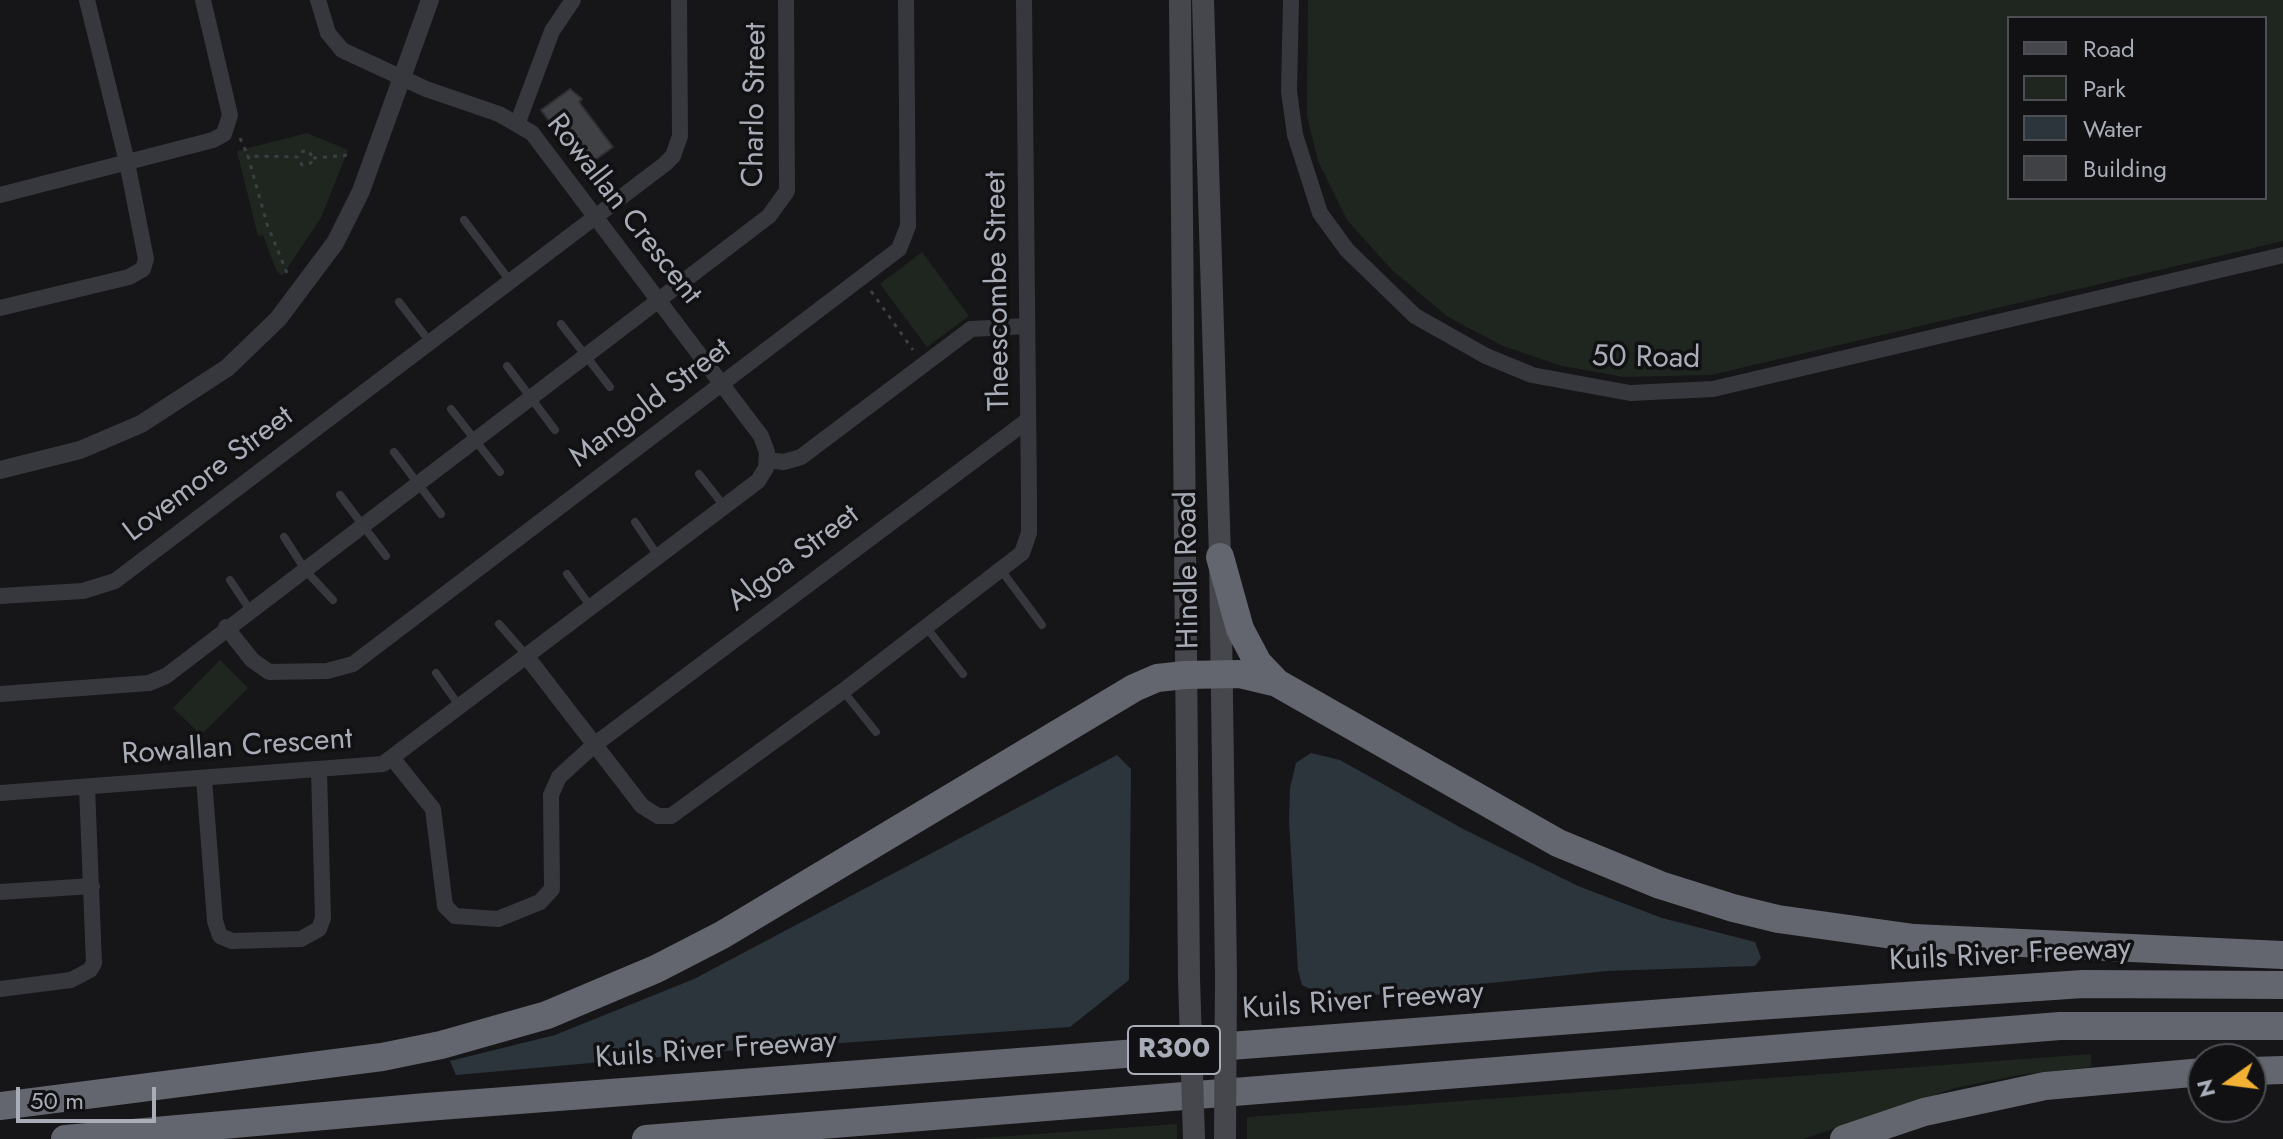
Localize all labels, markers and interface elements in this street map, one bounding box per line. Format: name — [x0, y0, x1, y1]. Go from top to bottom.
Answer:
legend — [2007, 16, 2267, 200]
street label: Charlo Street — [737, 22, 775, 188]
text: Road — [2083, 31, 2135, 66]
text: Park — [2083, 71, 2126, 106]
street label: Rowallan Crescent — [538, 108, 708, 312]
text: Water — [2083, 111, 2142, 146]
text: Building — [2083, 151, 2167, 186]
street label: Theescombe Street — [979, 171, 1019, 411]
street label: Mangold Street — [563, 332, 739, 476]
street label: 50 Road — [1591, 340, 1701, 378]
street label: Lovemore Street — [117, 399, 301, 551]
street label: Hindle Road — [1170, 491, 1208, 649]
street label: Algoa Street — [721, 498, 867, 620]
street label: Rowallan Crescent — [120, 722, 354, 774]
street label: Kuils River Freeway — [1888, 932, 2132, 980]
street label: Kuils River Freeway — [1241, 976, 1485, 1028]
street label: Kuils River Freeway — [594, 1025, 838, 1077]
road number: R300 — [1128, 1026, 1220, 1074]
north arrow — [2187, 1043, 2267, 1123]
scale bar — [20, 1071, 160, 1121]
text: N — [2188, 1076, 2223, 1101]
text: 50 m — [30, 1083, 84, 1118]

